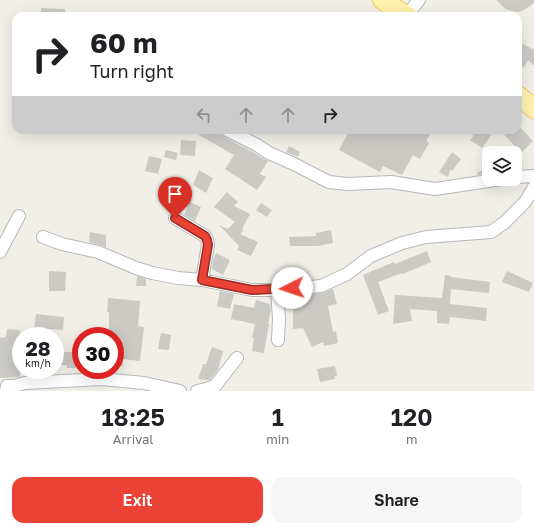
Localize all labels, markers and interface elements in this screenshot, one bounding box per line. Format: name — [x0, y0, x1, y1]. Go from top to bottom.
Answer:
text: 60 m — [90, 26, 157, 59]
icon: right — [24, 28, 76, 80]
text: Turn right — [90, 60, 174, 82]
icon: left — [193, 104, 215, 126]
icon: ahead — [235, 104, 257, 126]
icon: ahead — [277, 104, 299, 126]
icon: right — [319, 104, 341, 126]
map controls — [482, 146, 522, 186]
button: layers — [482, 146, 522, 186]
pin — [158, 177, 192, 218]
icon: arrive — [164, 183, 186, 205]
position arrow — [271, 267, 313, 309]
speed limit sign: 30 — [72, 327, 124, 379]
text: 28 — [25, 336, 50, 360]
text: km/h — [25, 357, 51, 369]
text: 18:25 — [101, 402, 165, 431]
text: 1 — [272, 402, 284, 431]
text: 120 — [391, 402, 433, 431]
text: Arrival — [113, 431, 154, 447]
text: min — [266, 431, 289, 447]
text: m — [406, 431, 417, 447]
button: Exit — [12, 477, 263, 523]
button: Share — [271, 477, 522, 523]

